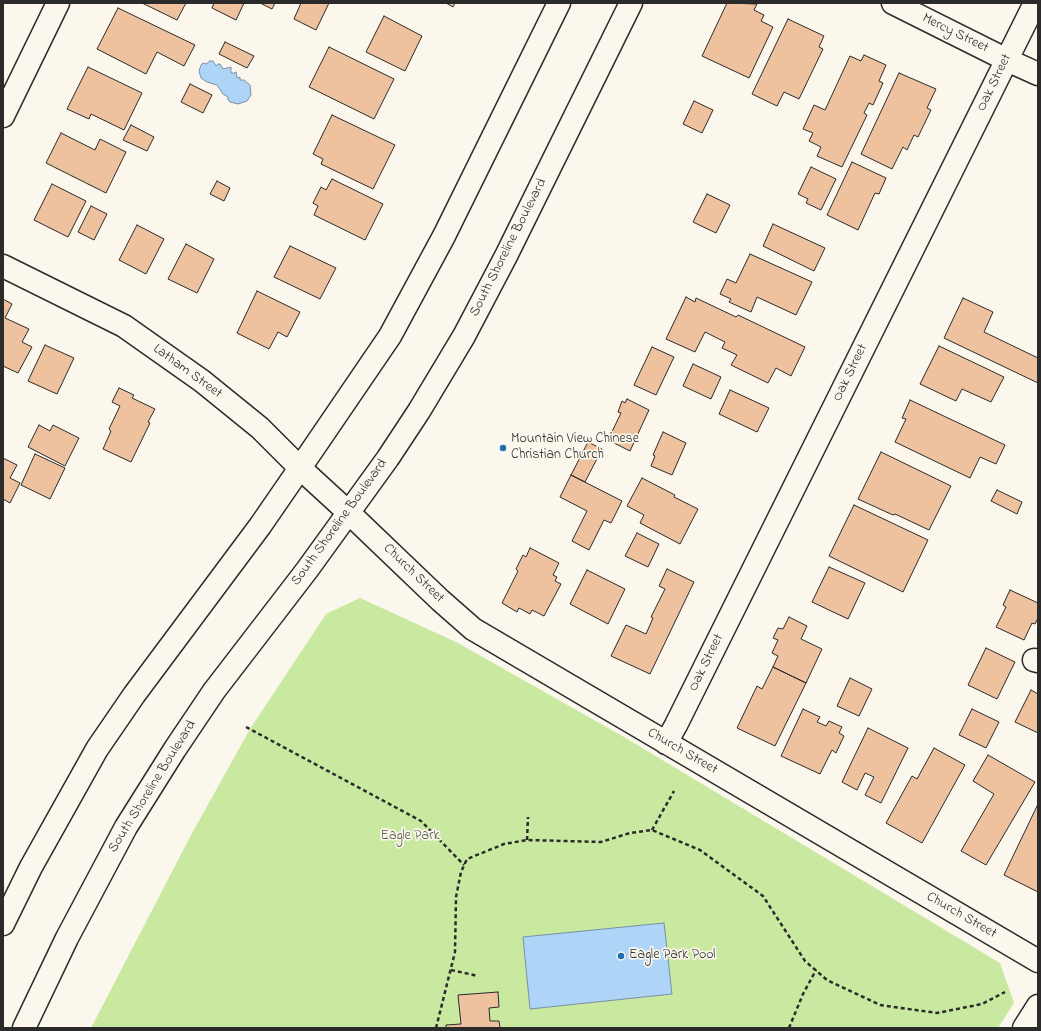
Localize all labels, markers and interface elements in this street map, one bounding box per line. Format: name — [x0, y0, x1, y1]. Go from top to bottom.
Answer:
street label: Mercy Street — [919, 11, 991, 57]
street label: Oak Street — [974, 52, 1016, 114]
street label: South Shoreline Boulevard — [467, 176, 551, 320]
street label: Latham Street — [149, 341, 225, 403]
street label: Oak Street — [830, 342, 872, 404]
place label: Mountain View Chinese Christian Church — [511, 432, 639, 464]
marker: Mountain View Chinese Christian Church — [498, 443, 508, 453]
street label: South Shoreline Boulevard — [288, 456, 392, 590]
street label: Church Street — [379, 541, 447, 607]
street label: Oak Street — [686, 632, 728, 694]
street label: South Shoreline Boulevard — [105, 718, 201, 856]
street label: Church Street — [644, 725, 720, 779]
park label: Eagle Park — [380, 829, 440, 845]
street label: Church Street — [923, 889, 999, 943]
place label: Eagle Park Pool — [629, 948, 715, 964]
marker: Eagle Park Pool — [616, 951, 626, 961]

